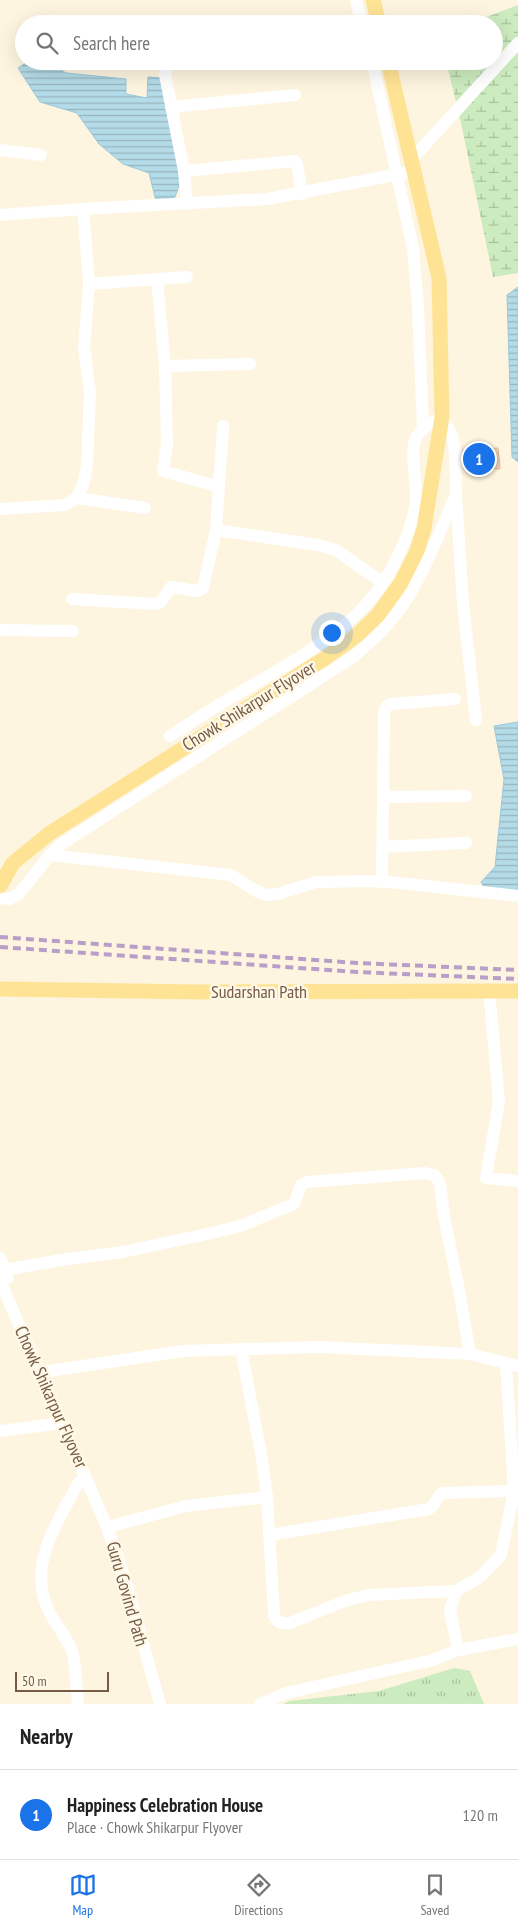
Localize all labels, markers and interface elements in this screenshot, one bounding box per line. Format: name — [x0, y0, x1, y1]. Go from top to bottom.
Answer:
search box — [15, 15, 503, 70]
icon: search — [33, 29, 61, 57]
text: Search here — [73, 31, 150, 55]
pin: 1 — [463, 440, 495, 478]
your location — [319, 620, 345, 646]
street label: Chowk Shikarpur Flyover — [178, 655, 320, 756]
street label: Sudarshan Path — [211, 980, 307, 1003]
street label: Chowk Shikarpur Flyover — [10, 1322, 93, 1471]
street label: Guru Govind Path — [102, 1539, 153, 1649]
scale bar — [15, 1669, 109, 1692]
text: 50 m — [22, 1672, 47, 1690]
text: Nearby — [20, 1723, 73, 1750]
text: Happiness Celebration House — [67, 1793, 263, 1817]
text: 1 — [32, 1805, 40, 1825]
text: 120 m — [463, 1805, 498, 1825]
text: Place · Chowk Shikarpur Flyover — [67, 1817, 243, 1837]
tab: Map — [69, 1871, 97, 1919]
tab: Directions — [234, 1871, 283, 1919]
tab: Saved — [420, 1871, 449, 1919]

